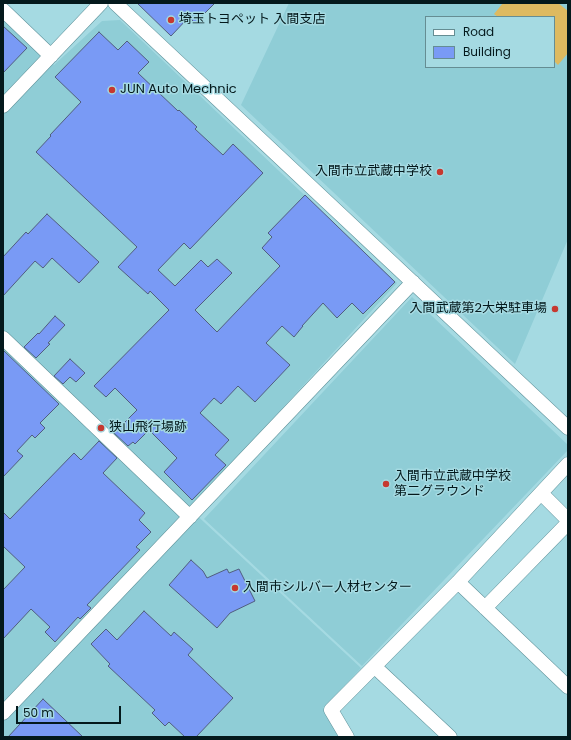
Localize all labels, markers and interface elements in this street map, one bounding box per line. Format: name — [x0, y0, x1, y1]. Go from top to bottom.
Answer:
place label: 埼玉トヨペット 入間支店 — [179, 12, 325, 28]
marker: 埼玉トヨペット 入間支店 — [166, 15, 176, 25]
legend — [425, 16, 555, 68]
text: Road — [463, 23, 494, 40]
text: Building — [463, 43, 511, 60]
place label: JUN Auto Mechnic — [120, 82, 237, 98]
marker: JUN Auto Mechnic — [107, 85, 117, 95]
place label: 入間市立武蔵中学校 — [315, 164, 432, 180]
marker: 入間市立武蔵中学校 — [435, 167, 445, 177]
place label: 入間武蔵第2大栄駐車場 — [410, 301, 547, 317]
marker: 入間武蔵第2大栄駐車場 — [550, 304, 560, 314]
place label: 狭山飛行場跡 — [109, 420, 187, 436]
marker: 狭山飛行場跡 — [96, 423, 106, 433]
place label: 入間市立武蔵中学校 第二グラウンド — [394, 469, 511, 500]
marker: 入間市立武蔵中学校 第二グラウンド — [381, 479, 391, 489]
place label: 入間市シルバー人材センター — [243, 580, 412, 596]
marker: 入間市シルバー人材センター — [230, 583, 240, 593]
scale bar — [18, 698, 123, 724]
text: 50 m — [23, 704, 54, 721]

